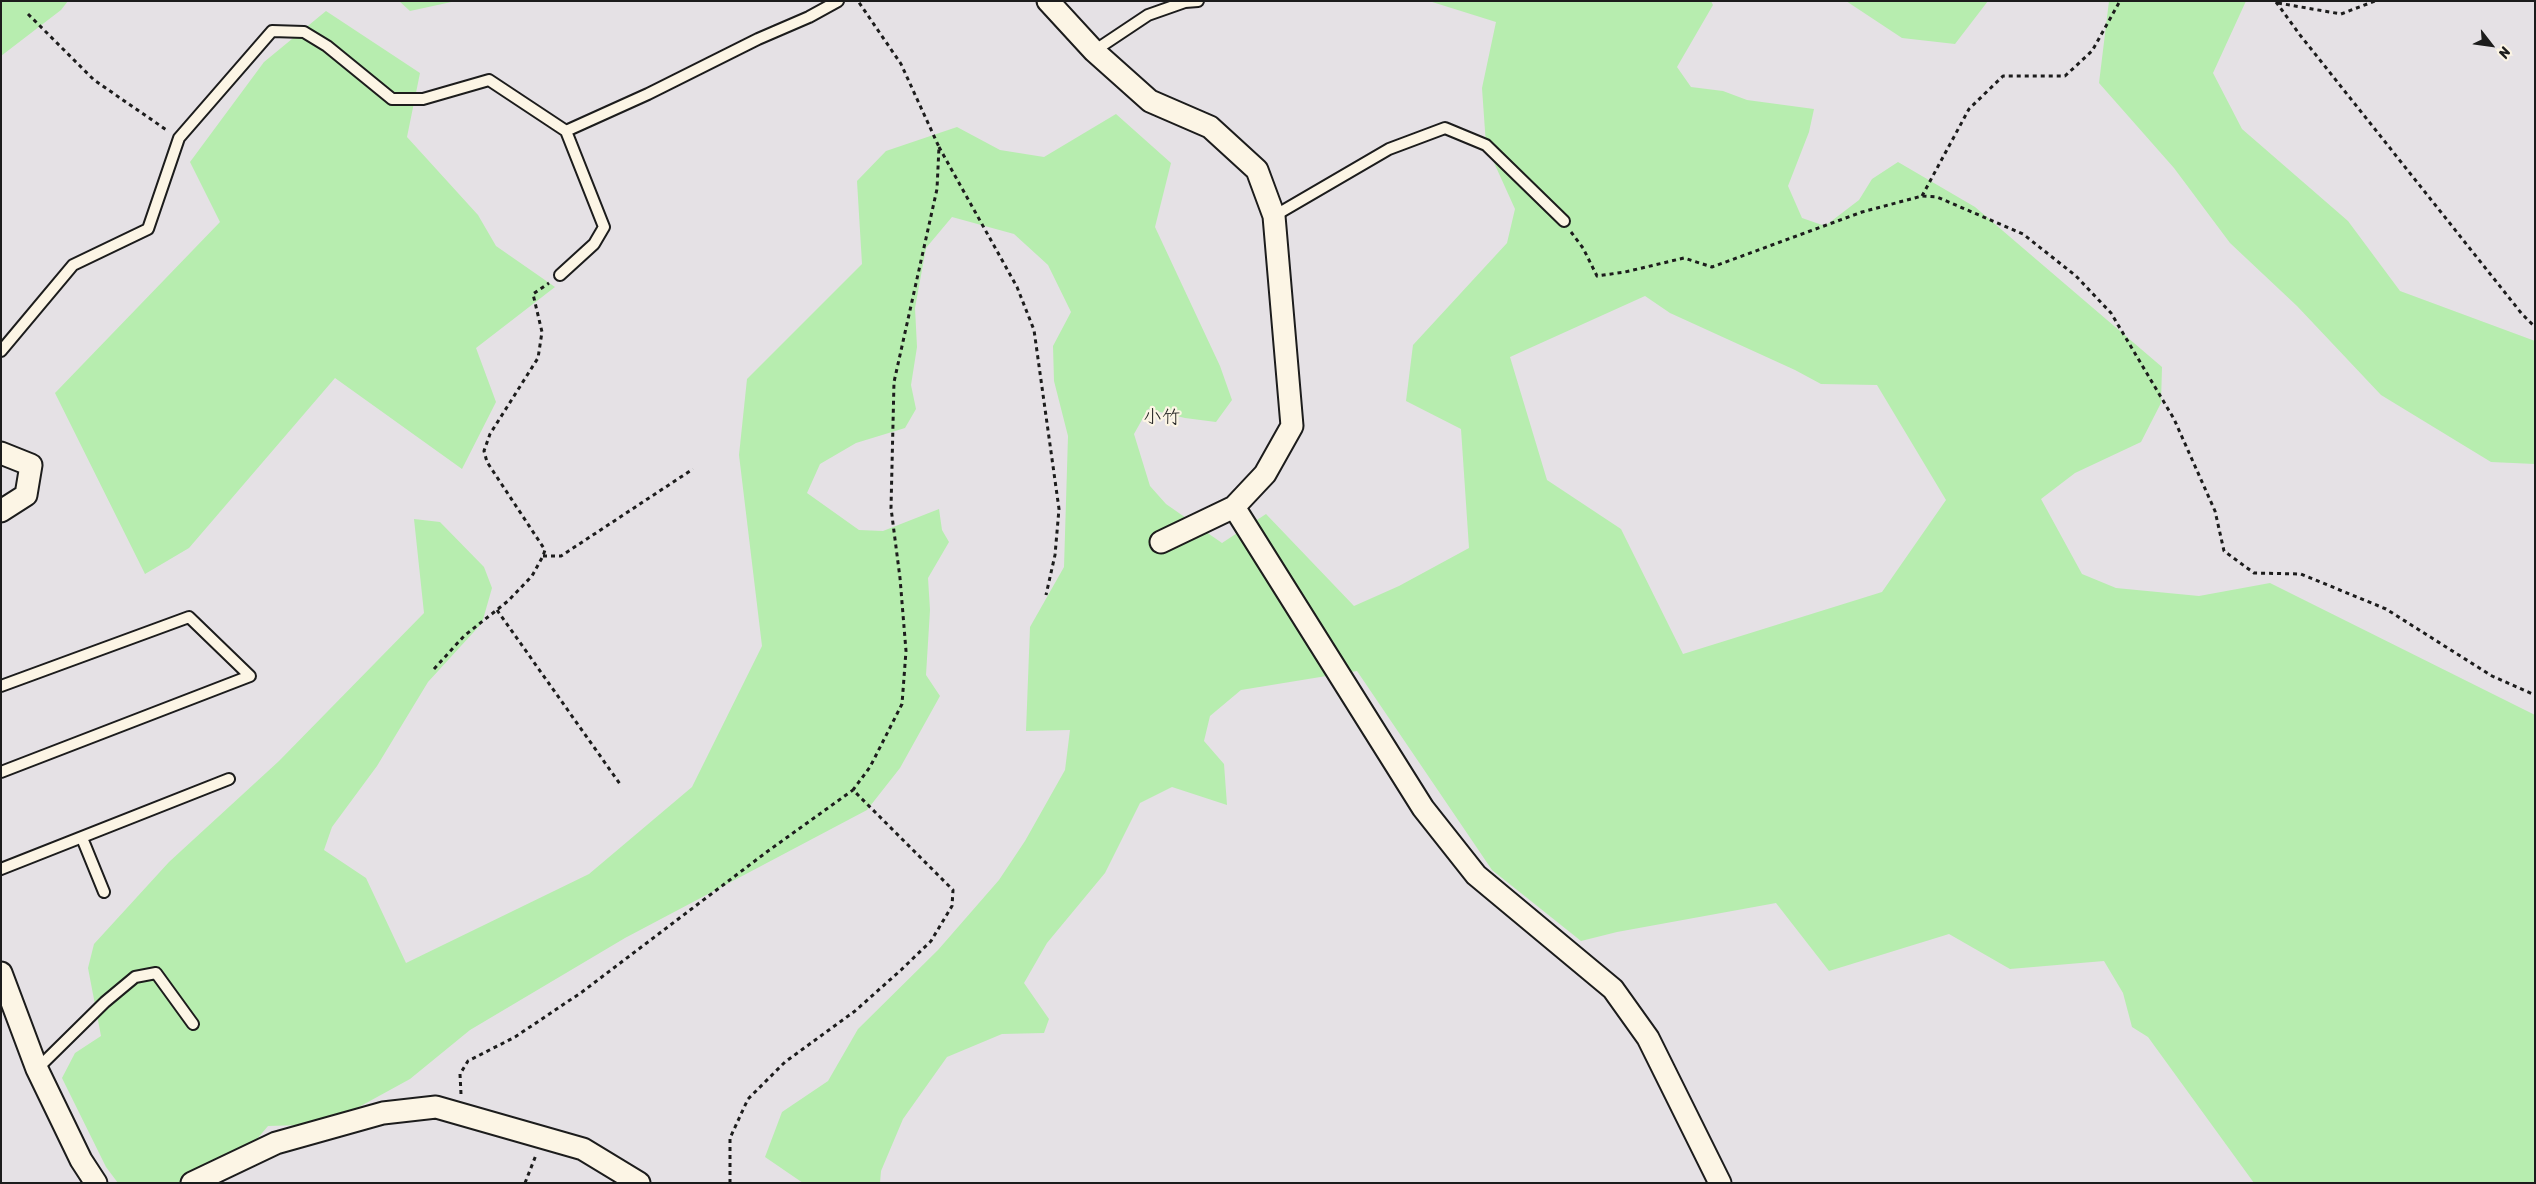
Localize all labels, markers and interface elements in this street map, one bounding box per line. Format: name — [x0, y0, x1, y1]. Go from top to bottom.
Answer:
north arrow — [2466, 20, 2516, 70]
text: N — [2491, 42, 2518, 63]
district label: 小竹 — [1143, 407, 1181, 429]

